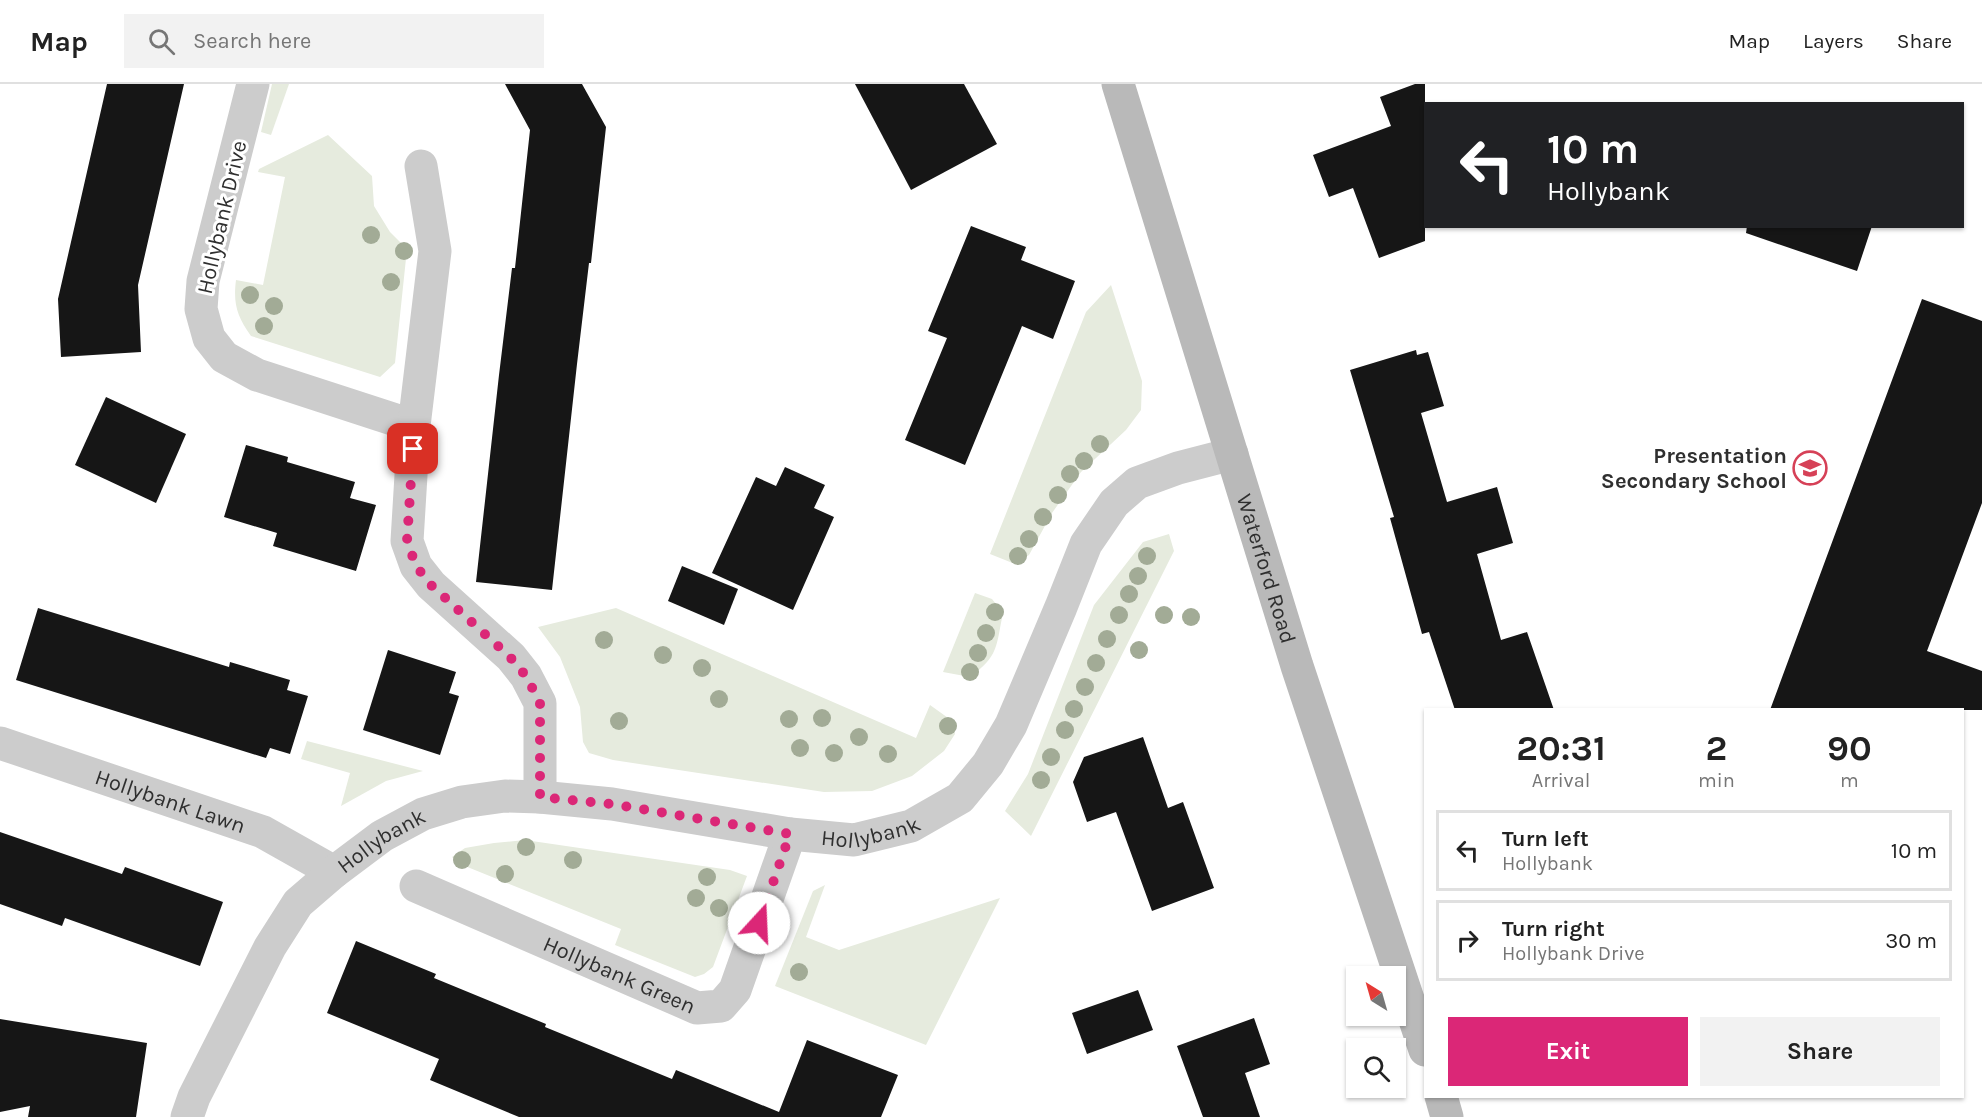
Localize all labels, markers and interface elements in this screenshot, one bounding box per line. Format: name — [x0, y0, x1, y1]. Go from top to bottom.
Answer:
search box — [124, 14, 544, 68]
text: Map — [30, 25, 88, 58]
icon: search — [145, 25, 178, 58]
text: Search here — [193, 28, 311, 54]
text: Map — [1728, 29, 1770, 53]
text: Layers — [1803, 29, 1864, 53]
text: Share — [1897, 29, 1952, 53]
text: 10 m — [1547, 124, 1639, 174]
icon: left — [1448, 126, 1526, 204]
street label: Hollybank Drive — [192, 138, 252, 297]
text: Hollybank — [1547, 175, 1670, 207]
pin — [387, 423, 438, 474]
icon: arrive — [396, 432, 429, 465]
place label: Presentation Secondary School — [1601, 443, 1787, 494]
school or university icon: Presentation Secondary School — [1792, 450, 1828, 486]
street label: Waterford Road — [1231, 491, 1301, 647]
text: 20:31 — [1516, 727, 1606, 769]
text: 2 — [1705, 727, 1727, 769]
text: 90 — [1827, 727, 1872, 769]
street label: Hollybank Lawn — [92, 764, 249, 839]
text: Arrival — [1532, 769, 1590, 792]
text: min — [1698, 769, 1735, 792]
text: m — [1840, 769, 1859, 792]
street label: Hollybank — [332, 803, 430, 879]
street label: Hollybank — [820, 811, 925, 854]
text: Turn left — [1502, 826, 1589, 852]
icon: left — [1451, 834, 1484, 867]
text: 10 m — [1891, 838, 1937, 864]
text: Hollybank — [1502, 852, 1593, 875]
position arrow — [727, 891, 791, 955]
text: Turn right — [1502, 916, 1605, 942]
icon: right — [1451, 924, 1484, 957]
text: 30 m — [1885, 928, 1937, 954]
street label: Hollybank Green — [539, 931, 699, 1020]
text: Hollybank Drive — [1502, 942, 1644, 965]
north arrow — [1346, 966, 1406, 1026]
map controls — [1346, 966, 1406, 1098]
button: Exit — [1448, 1017, 1688, 1086]
button: Share — [1700, 1017, 1940, 1086]
button: search — [1346, 1038, 1406, 1098]

